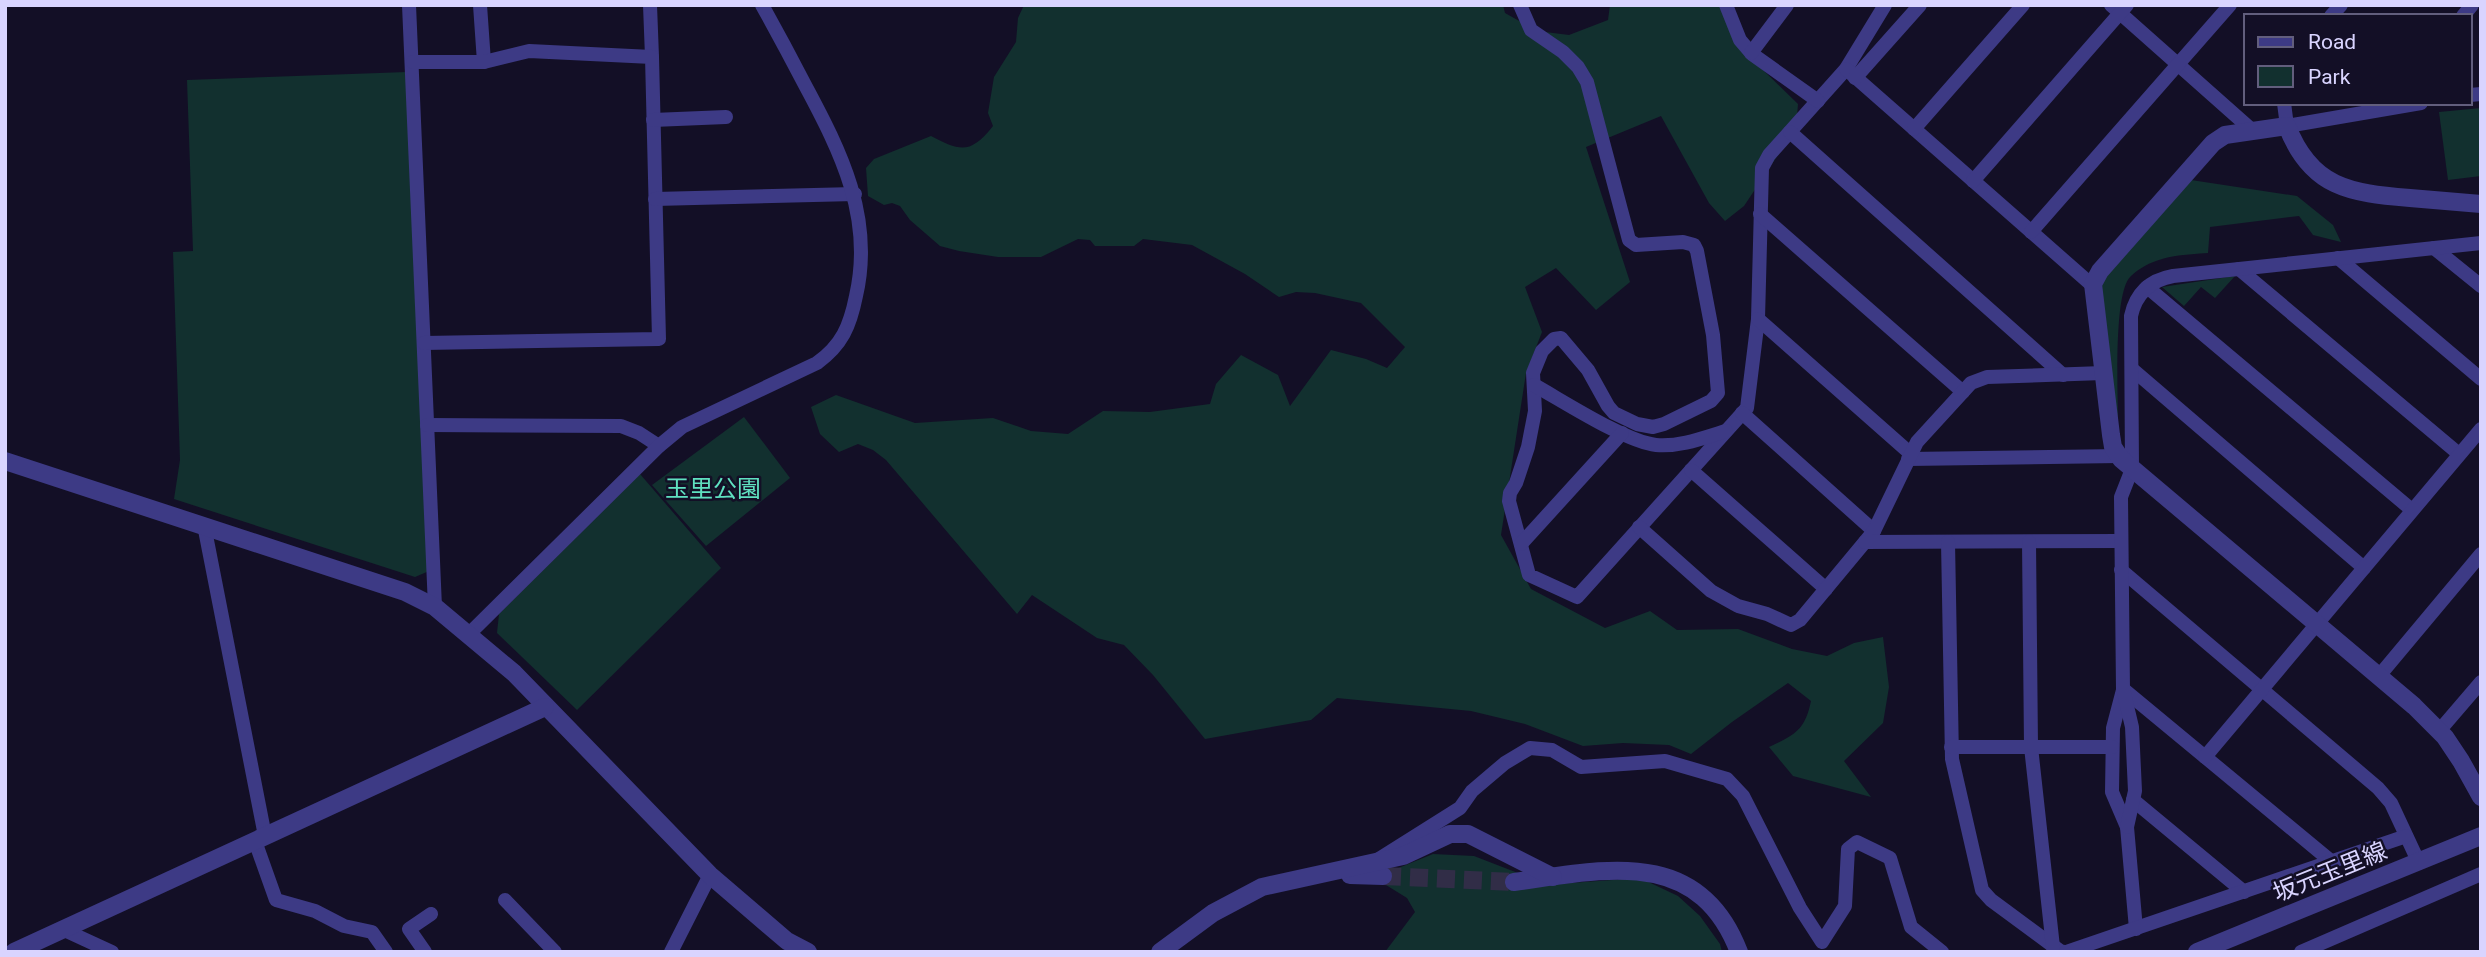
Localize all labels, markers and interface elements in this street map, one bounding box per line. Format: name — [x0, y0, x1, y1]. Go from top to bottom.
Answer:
legend — [2244, 14, 2472, 105]
text: Road — [2308, 30, 2356, 54]
text: Park — [2308, 65, 2351, 89]
park label: 玉里公園 — [665, 475, 761, 503]
street label: 坂元玉里線 — [2269, 837, 2391, 907]

